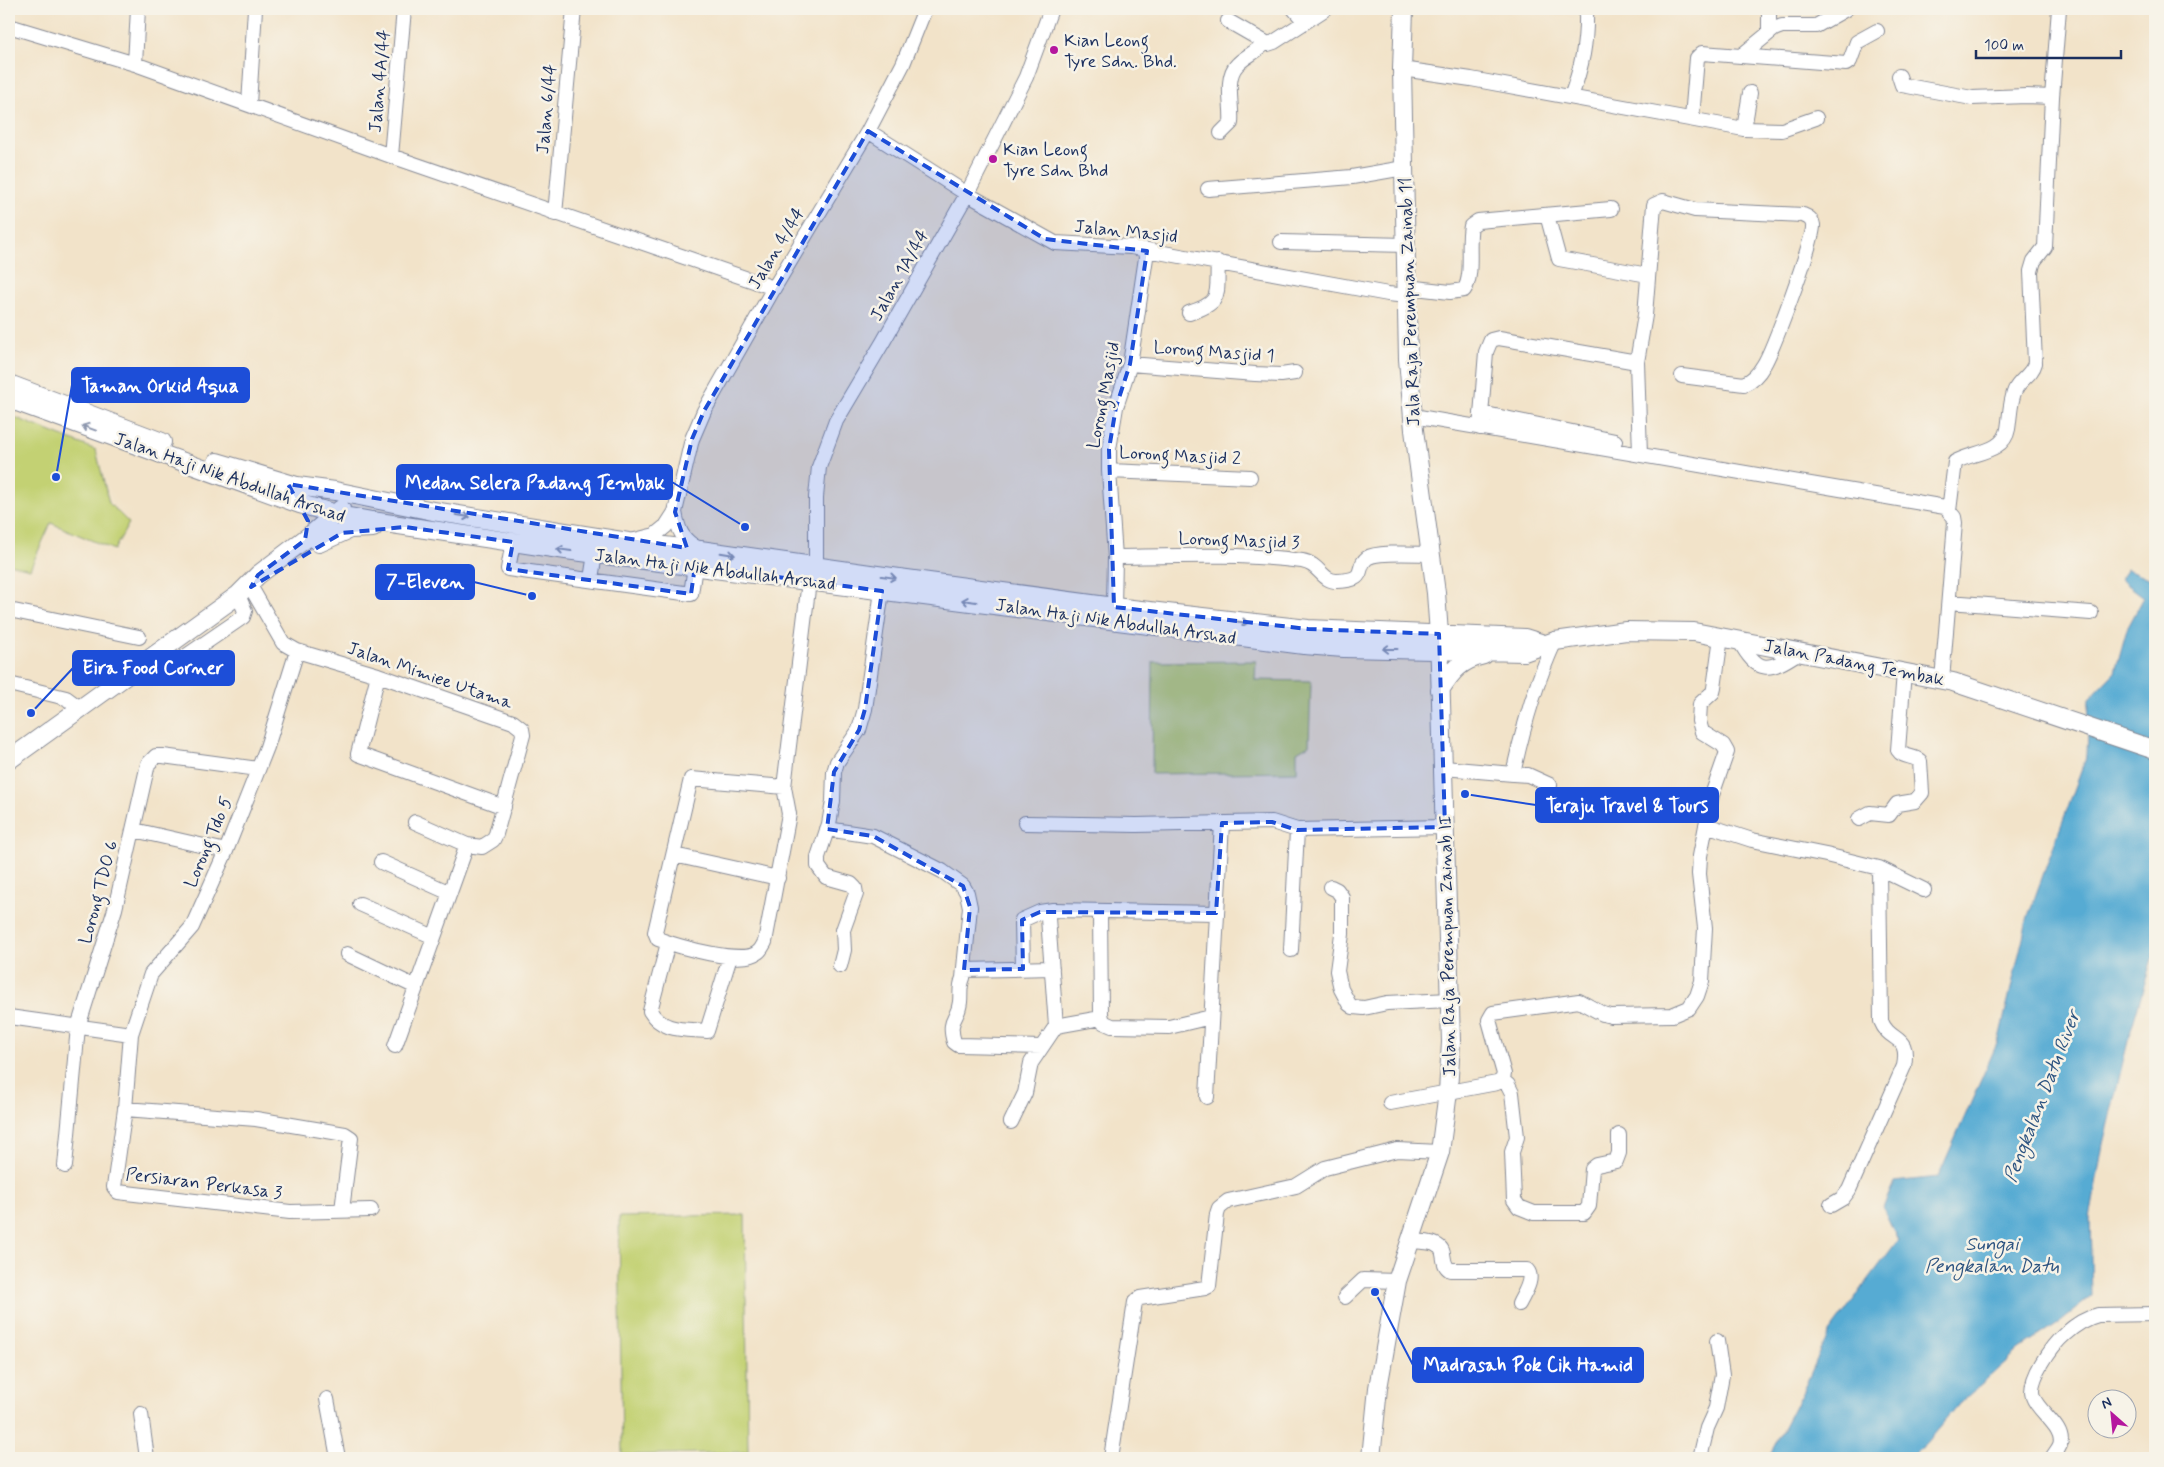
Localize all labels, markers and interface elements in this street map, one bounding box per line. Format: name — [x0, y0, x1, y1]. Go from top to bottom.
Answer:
scale bar — [1976, 28, 2122, 60]
street label: Jalan 4A/44 — [364, 29, 396, 134]
place label: Kian Leong Tyre Sdn. Bhd. — [1064, 29, 1177, 74]
text: 100 m — [1984, 36, 2024, 56]
marker: Kian Leong Tyre Sdn. Bhd. — [1048, 44, 1060, 56]
street label: Jalan 6/44 — [531, 63, 563, 155]
place label: Kian Leong Tyre Sdn Bhd — [1003, 138, 1108, 183]
marker: Kian Leong Tyre Sdn Bhd — [987, 153, 999, 165]
street label: Jala Raja Perempuan Zainab 11 — [1394, 177, 1426, 427]
street label: Jalan 4/44 — [743, 203, 811, 294]
street label: Jalan Masjid — [1073, 215, 1179, 249]
street label: Jalan 1A/44 — [865, 226, 935, 325]
street label: Lorong Masjid 1 — [1153, 336, 1275, 370]
street label: Lorong Masjid — [1082, 340, 1128, 451]
callout: Taman Orkid Aqua — [72, 368, 249, 402]
text: Taman Orkid Aqua — [81, 374, 239, 399]
one-way arrow — [82, 423, 97, 432]
street label: Jalan Haji Nik Abdullah Arshad — [111, 427, 348, 529]
street label: Lorong Masjid 2 — [1118, 441, 1242, 473]
callout: Medan Selera Padang Tembak — [397, 465, 672, 499]
text: Medan Selera Padang Tembak — [405, 471, 665, 497]
one-way arrow — [455, 511, 471, 521]
street label: Lorong Masjid 3 — [1178, 527, 1300, 557]
street label: Jalan Haji Nik Abdullah Arshad — [593, 543, 837, 597]
one-way arrow — [557, 545, 573, 555]
one-way arrow — [720, 549, 736, 559]
callout: 7-Eleven — [376, 565, 474, 599]
text: 7-Eleven — [386, 570, 464, 595]
one-way arrow — [881, 572, 897, 582]
street label: Jalan Haji Nik Abdullah Arshad — [994, 593, 1238, 651]
one-way arrow — [961, 595, 977, 605]
one-way arrow — [1233, 617, 1249, 627]
street label: Jalan Padang Tembak — [1761, 634, 1946, 692]
street label: Jalan Mimiee Utama — [344, 636, 516, 716]
one-way arrow — [1383, 644, 1399, 654]
callout: Eira Food Corner — [73, 651, 234, 685]
text: Eira Food Corner — [82, 656, 224, 681]
callout: Teraju Travel & Tours — [1536, 788, 1718, 822]
street label: Lorong Tdo 5 — [179, 793, 241, 892]
text: Teraju Travel & Tours — [1546, 794, 1709, 820]
street label: Jalan Raja Perempuan Zainab II — [1434, 815, 1462, 1077]
street label: Lorong TDO 6 — [74, 838, 126, 947]
water label: Pengkalan Datu River — [1998, 1004, 2090, 1186]
street label: Persiaran Perkasa 3 — [124, 1163, 283, 1205]
water label: Sungai Pengkalan Datu — [1925, 1232, 2060, 1281]
callout: Madrasah Pok Cik Hamid — [1413, 1348, 1643, 1382]
text: Madrasah Pok Cik Hamid — [1423, 1353, 1633, 1378]
north arrow — [2086, 1390, 2136, 1440]
text: N — [2098, 1393, 2115, 1413]

